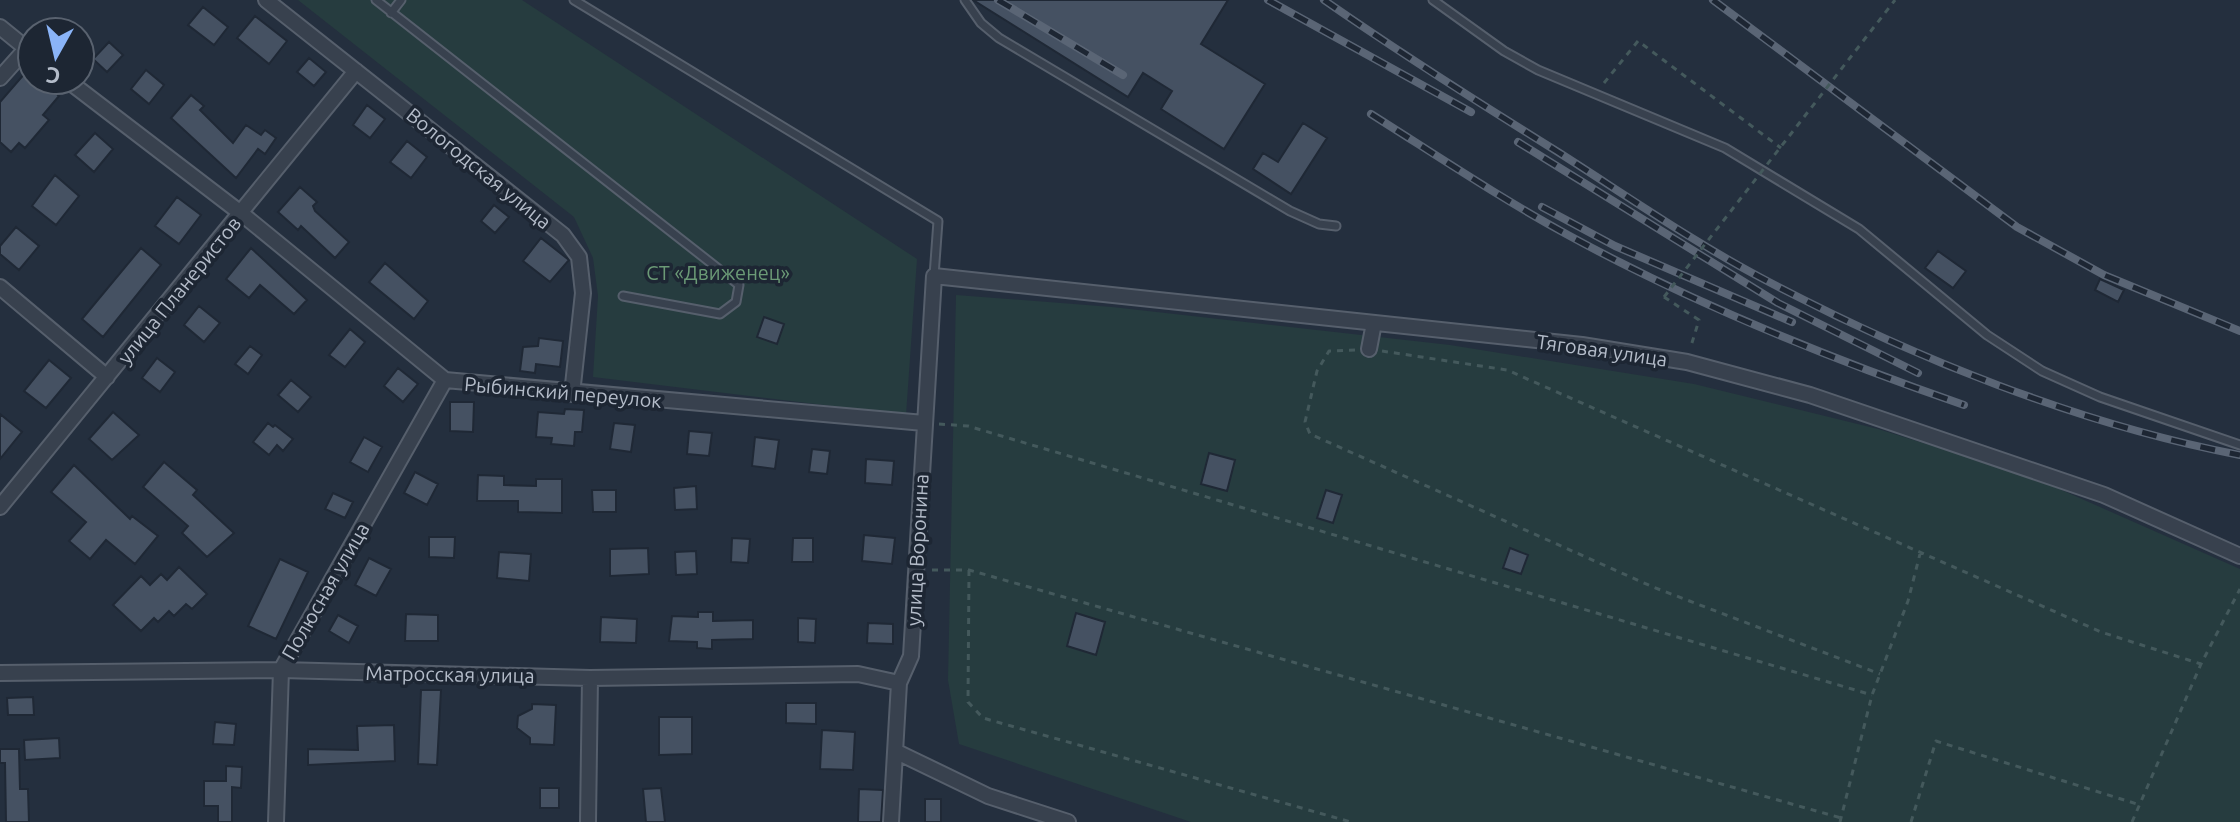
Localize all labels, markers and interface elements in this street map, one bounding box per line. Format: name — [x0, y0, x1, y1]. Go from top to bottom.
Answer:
north arrow — [16, 16, 96, 96]
text: С — [44, 63, 62, 90]
street label: Вологодская улица — [402, 103, 556, 233]
street label: улица Планеристов — [113, 212, 245, 368]
park label: СТ «Движенец» — [646, 261, 790, 284]
street label: Тяговая улица — [1535, 329, 1669, 371]
street label: Рыбинский переулок — [463, 372, 663, 412]
street label: улица Воронина — [902, 473, 932, 627]
street label: Полюсная улица — [276, 518, 374, 664]
street label: Матросская улица — [365, 661, 535, 687]

